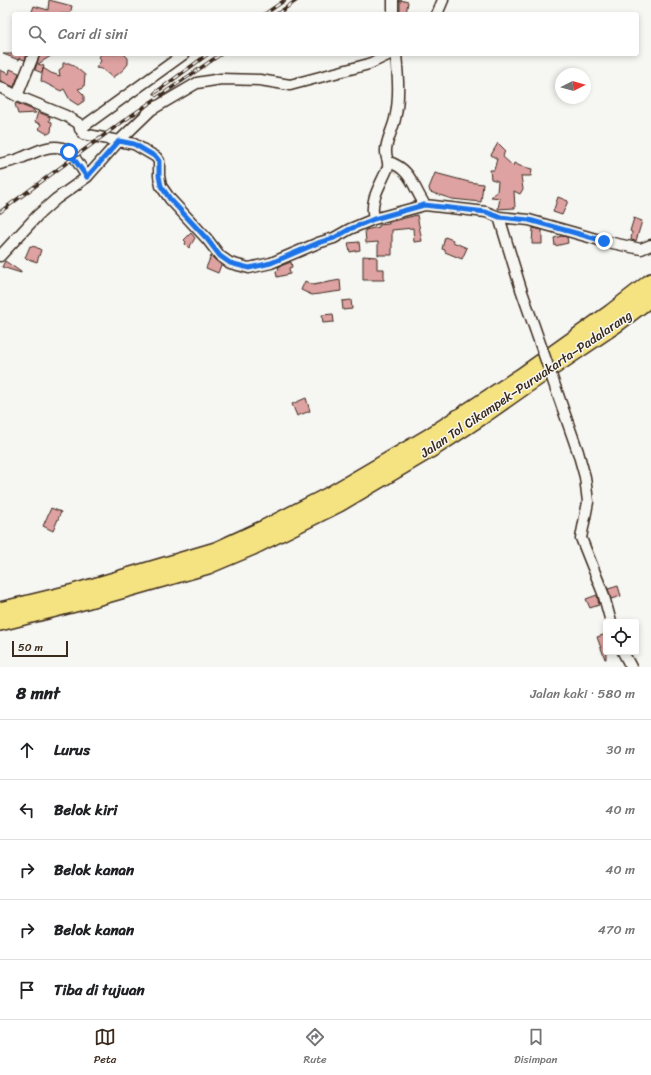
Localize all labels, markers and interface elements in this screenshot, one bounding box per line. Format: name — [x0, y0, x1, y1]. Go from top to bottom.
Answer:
search box — [12, 12, 639, 56]
text: Cari di sini — [58, 21, 128, 47]
icon: search — [26, 23, 48, 45]
north arrow — [555, 68, 591, 104]
route start — [60, 143, 78, 161]
route end — [595, 232, 613, 250]
street label: Jalan Tol Cikampek–Purwakarta–Padalarang — [414, 304, 637, 464]
map controls — [603, 619, 639, 655]
button: locate — [603, 619, 639, 655]
text: 50 m — [18, 638, 43, 657]
scale bar — [12, 639, 68, 658]
text: 8 mnt — [16, 678, 60, 708]
text: Jalan kaki · 580 m — [530, 682, 635, 705]
text: Lurus — [54, 737, 90, 763]
text: 30 m — [606, 738, 635, 761]
icon: ahead — [16, 739, 38, 761]
text: Belok kiri — [54, 797, 117, 823]
text: 40 m — [605, 798, 635, 821]
icon: left — [16, 799, 38, 821]
text: Belok kanan — [54, 857, 134, 883]
text: 40 m — [605, 858, 635, 881]
icon: right — [16, 859, 38, 881]
text: Belok kanan — [54, 917, 134, 943]
text: 470 m — [598, 918, 635, 941]
icon: right — [16, 919, 38, 941]
text: Tiba di tujuan — [54, 977, 145, 1003]
icon: arrive — [16, 979, 38, 1001]
tab: Peta — [94, 1026, 116, 1069]
tab: Rute — [304, 1026, 327, 1069]
tab: Disimpan — [514, 1026, 557, 1069]

